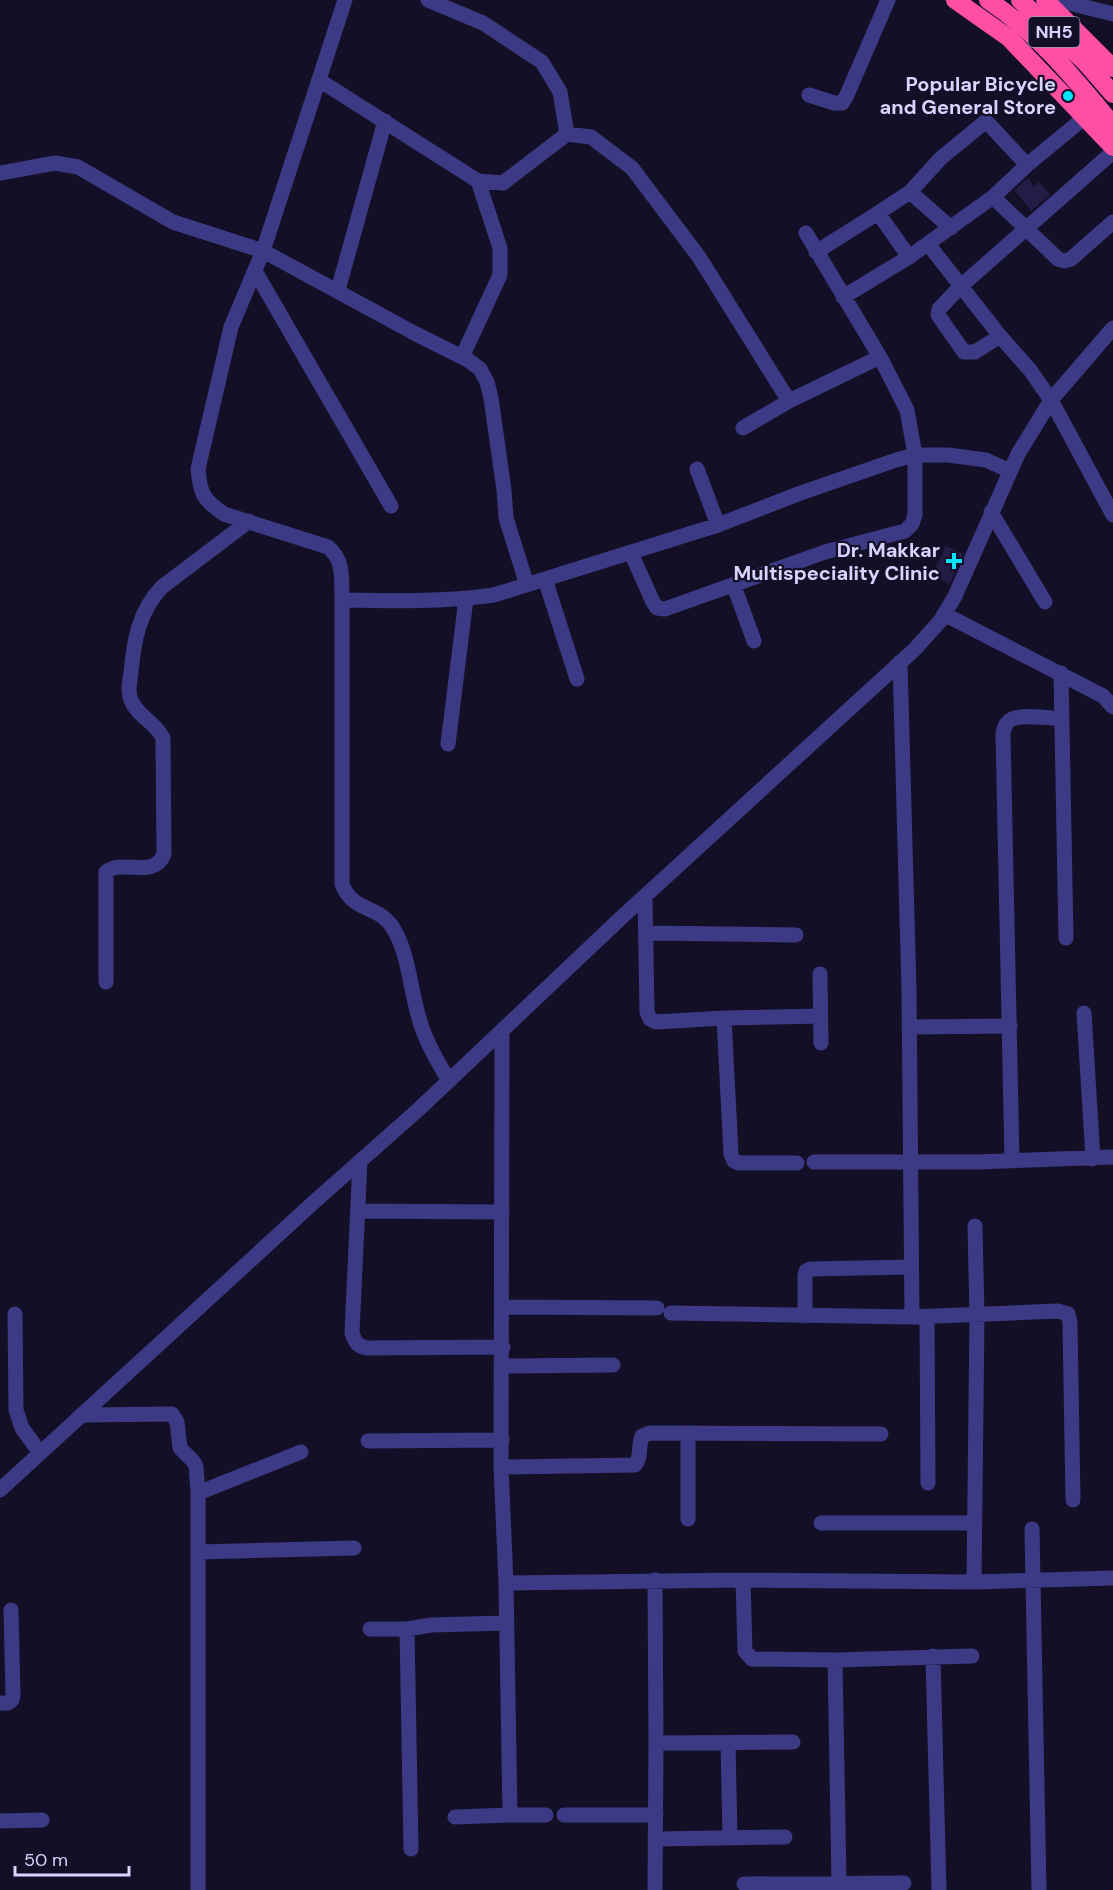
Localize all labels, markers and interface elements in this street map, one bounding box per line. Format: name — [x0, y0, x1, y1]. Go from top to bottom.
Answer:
road number: NH5 — [1028, 17, 1080, 47]
place label: Popular Bicycle and General Store — [879, 71, 1056, 120]
marker: Popular Bicycle and General Store — [1061, 89, 1075, 103]
place label: Dr. Makkar Multispeciality Clinic — [734, 537, 940, 586]
marker: Dr. Makkar Multispeciality Clinic — [945, 552, 963, 570]
scale bar — [15, 1839, 129, 1877]
text: 50 m — [24, 1848, 68, 1872]

